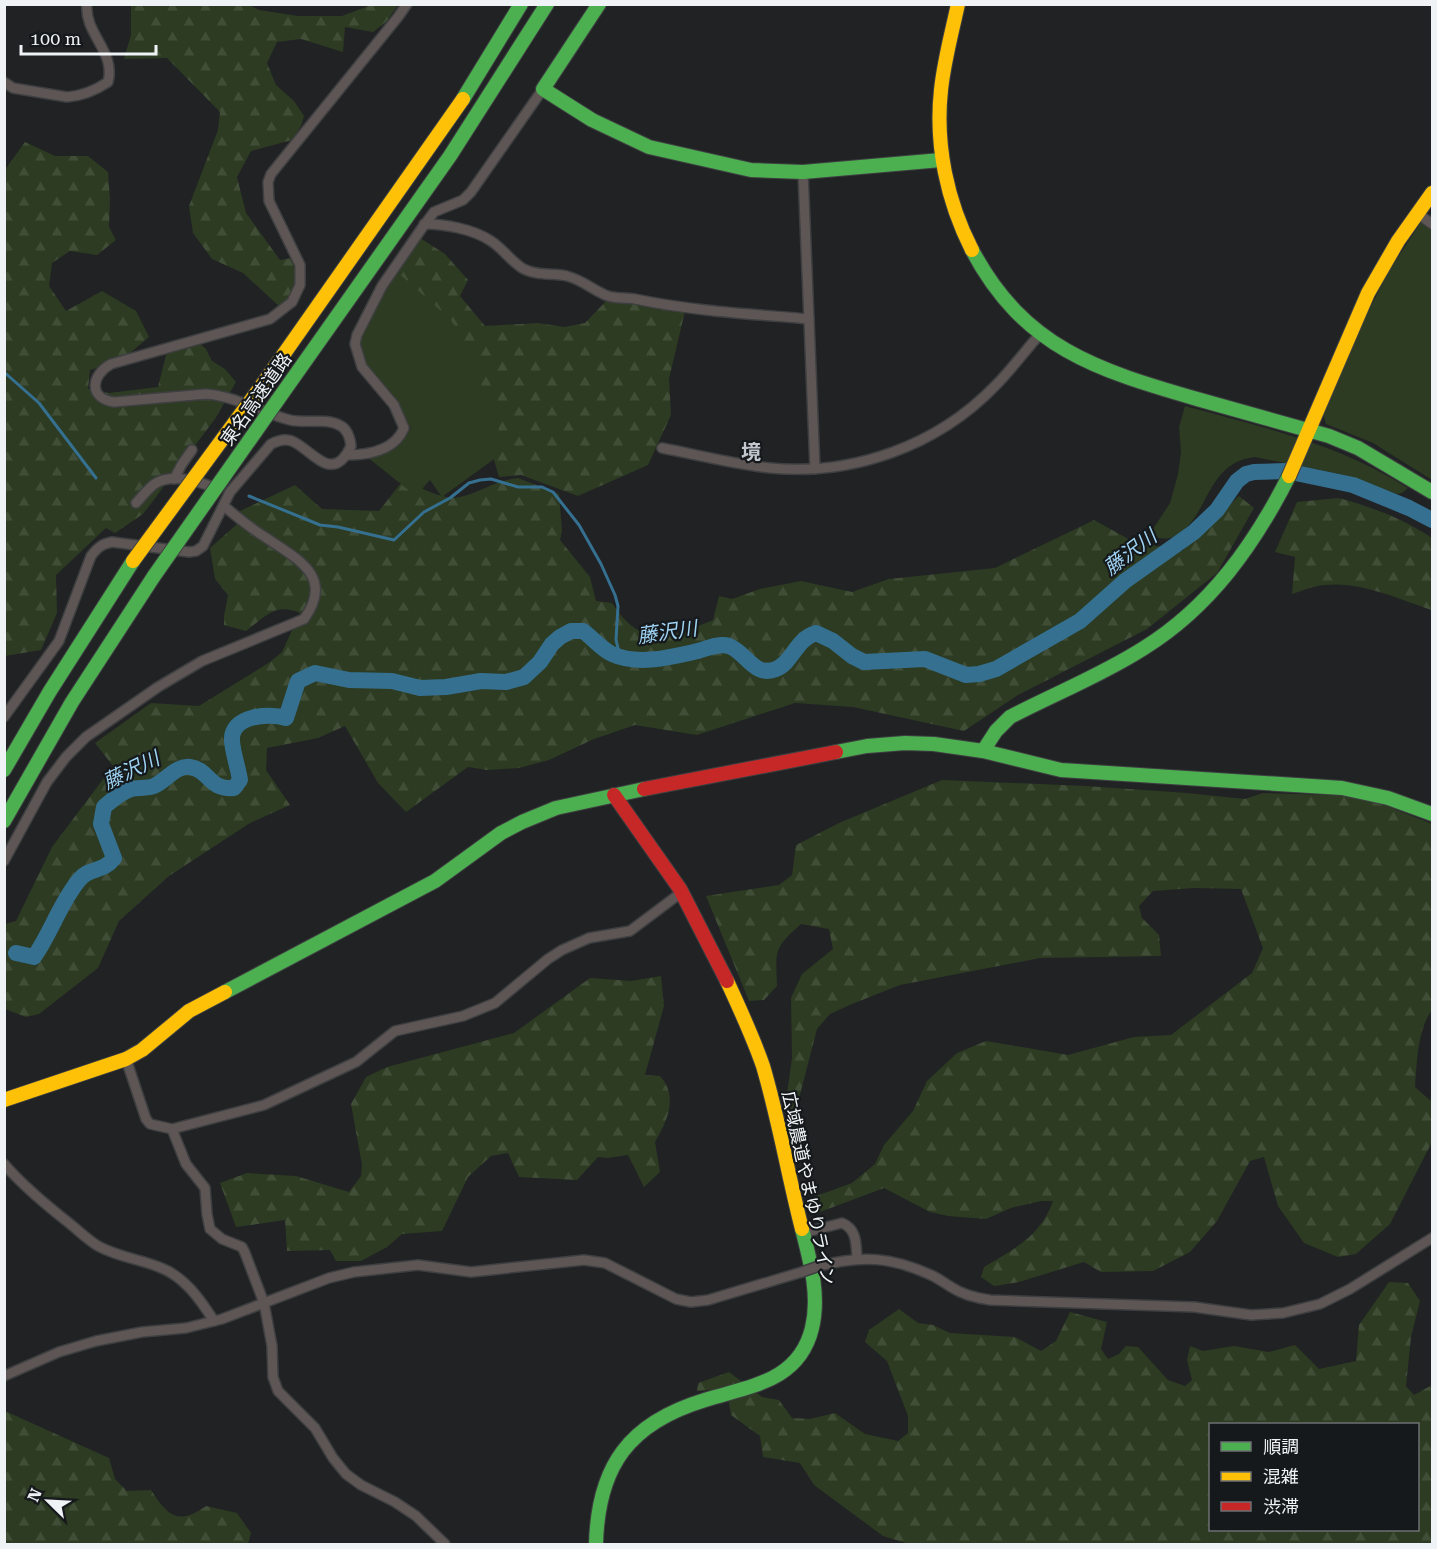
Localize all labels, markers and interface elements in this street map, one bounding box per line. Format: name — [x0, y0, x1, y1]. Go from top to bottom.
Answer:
scale bar — [21, 18, 156, 56]
text: 100 m — [30, 28, 81, 49]
street label: 東名高速道路 — [216, 349, 296, 449]
district label: 境 — [741, 440, 761, 464]
water label: 藤沢川 — [1099, 523, 1163, 580]
water label: 藤沢川 — [636, 616, 700, 648]
water label: 藤沢川 — [99, 745, 165, 794]
street label: 広域農道やまゆりライン — [778, 1089, 840, 1287]
legend — [1209, 1423, 1419, 1531]
text: 順調 — [1263, 1436, 1299, 1457]
text: 混雑 — [1263, 1466, 1299, 1487]
north arrow — [18, 1471, 78, 1531]
text: N — [24, 1486, 46, 1505]
text: 渋滞 — [1263, 1496, 1299, 1517]

